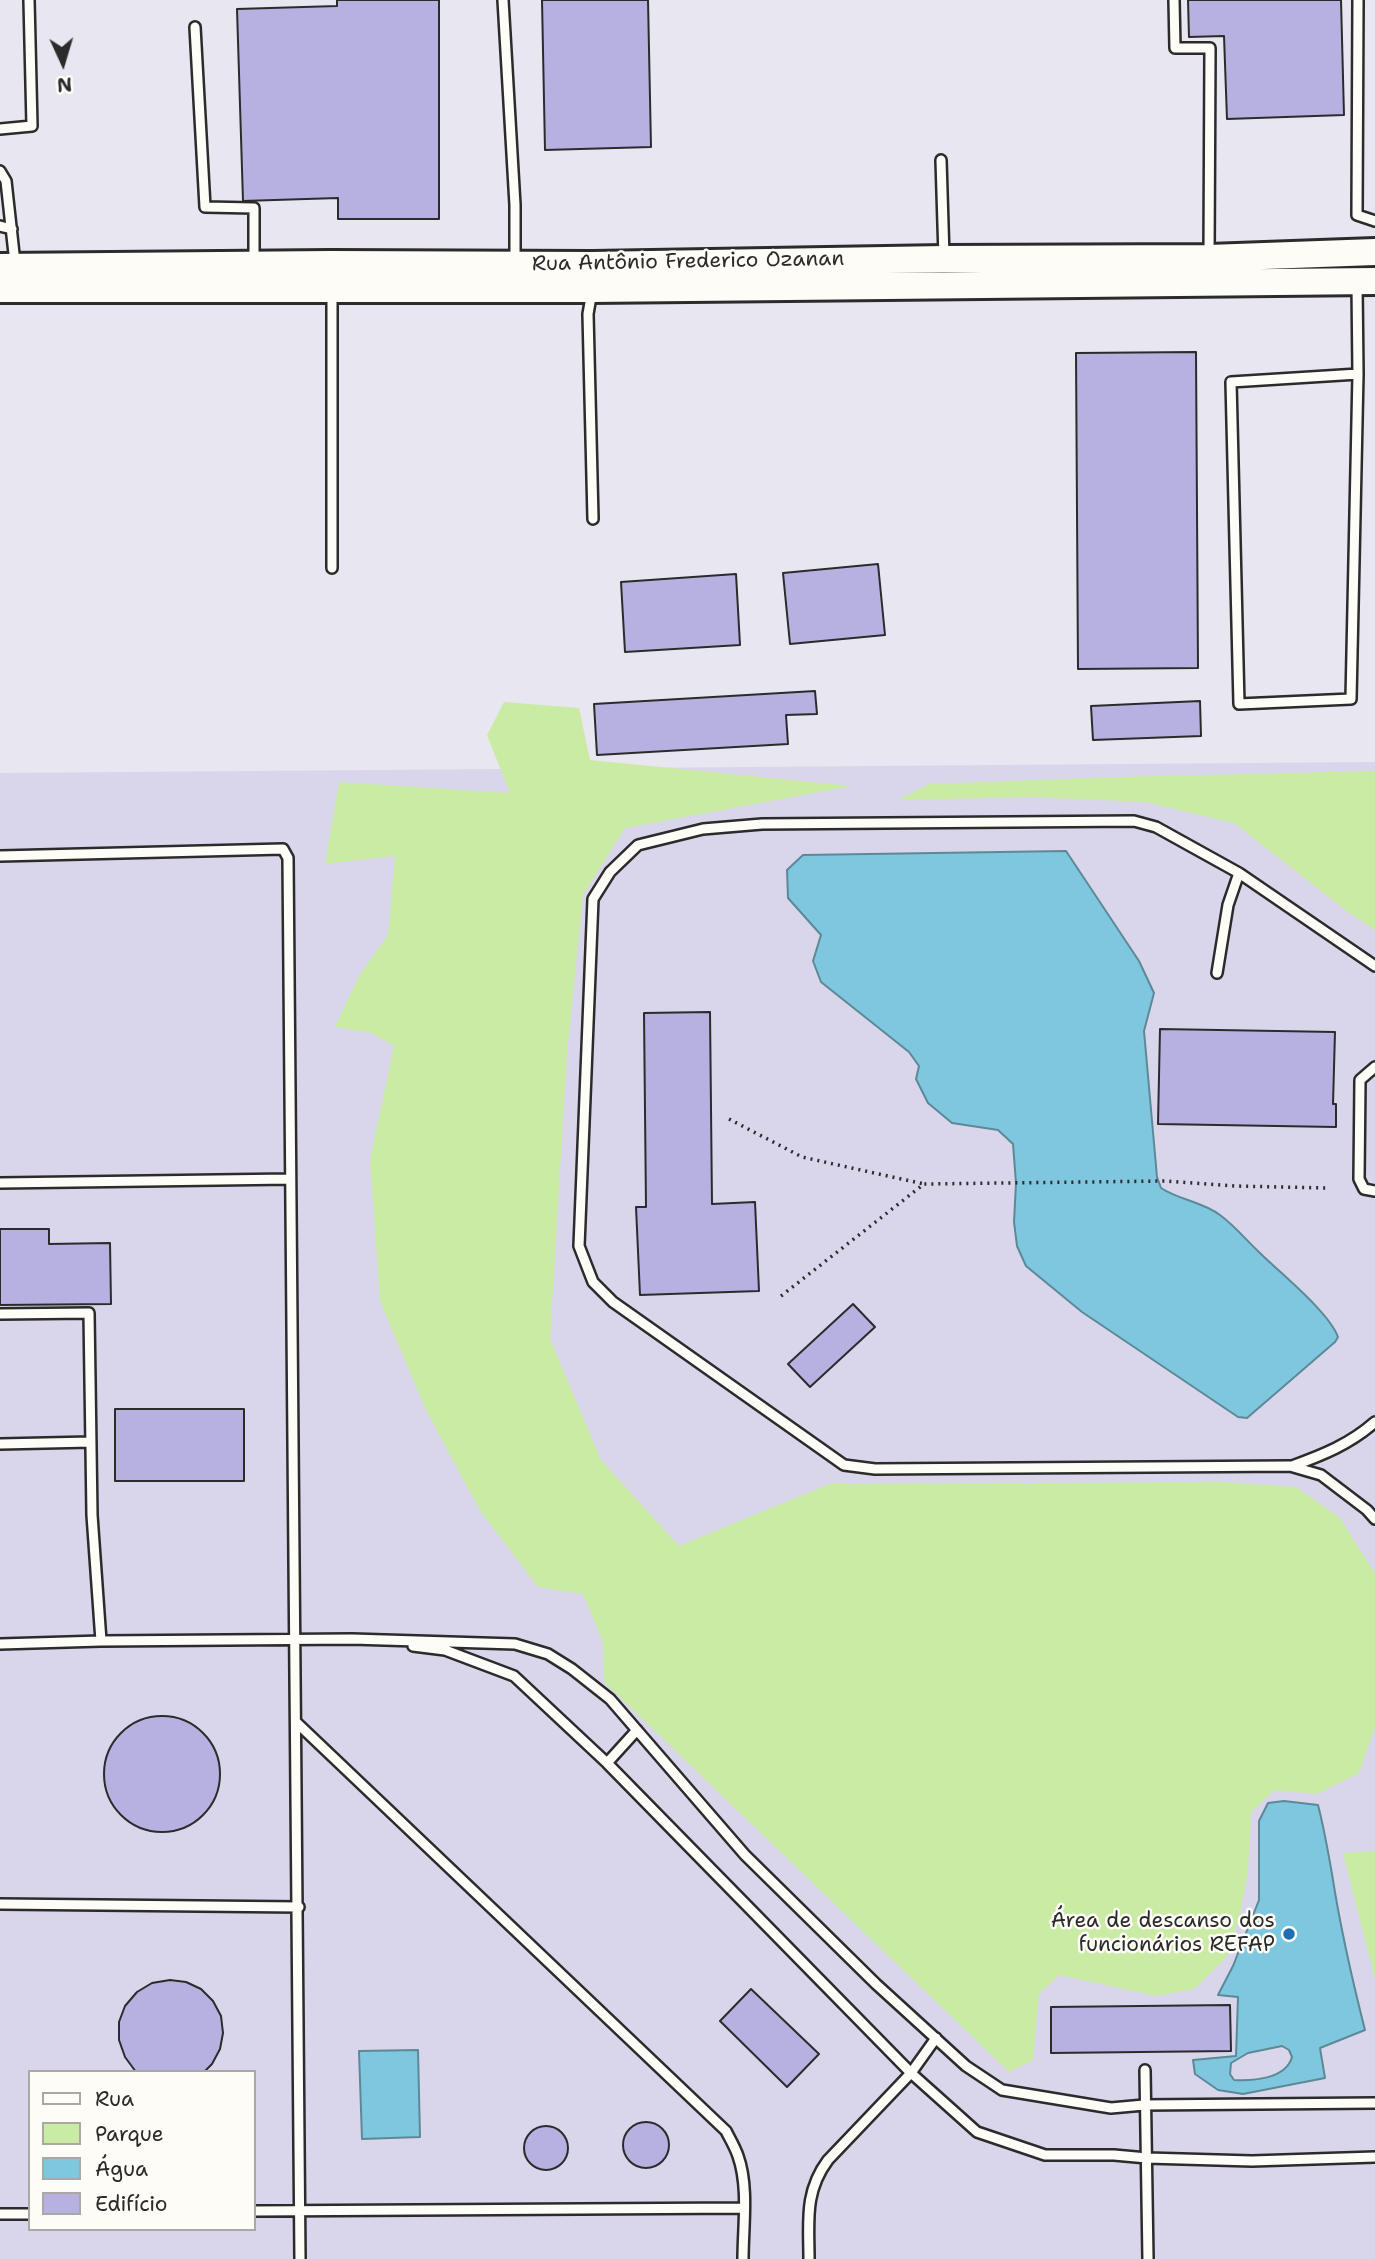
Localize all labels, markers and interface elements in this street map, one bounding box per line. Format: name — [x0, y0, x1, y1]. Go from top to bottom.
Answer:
north arrow — [28, 28, 98, 98]
text: N — [56, 71, 73, 97]
street label: Rua Antônio Frederico Ozanan — [532, 247, 844, 277]
place label: Área de descanso dos funcionários REFAP — [1051, 1909, 1275, 1959]
marker: Área de descanso dos funcionários REFAP — [1281, 1926, 1297, 1942]
legend — [28, 2070, 256, 2231]
text: Rua — [95, 2085, 134, 2113]
text: Parque — [95, 2120, 164, 2148]
text: Água — [95, 2155, 148, 2183]
text: Edifício — [95, 2190, 167, 2218]

